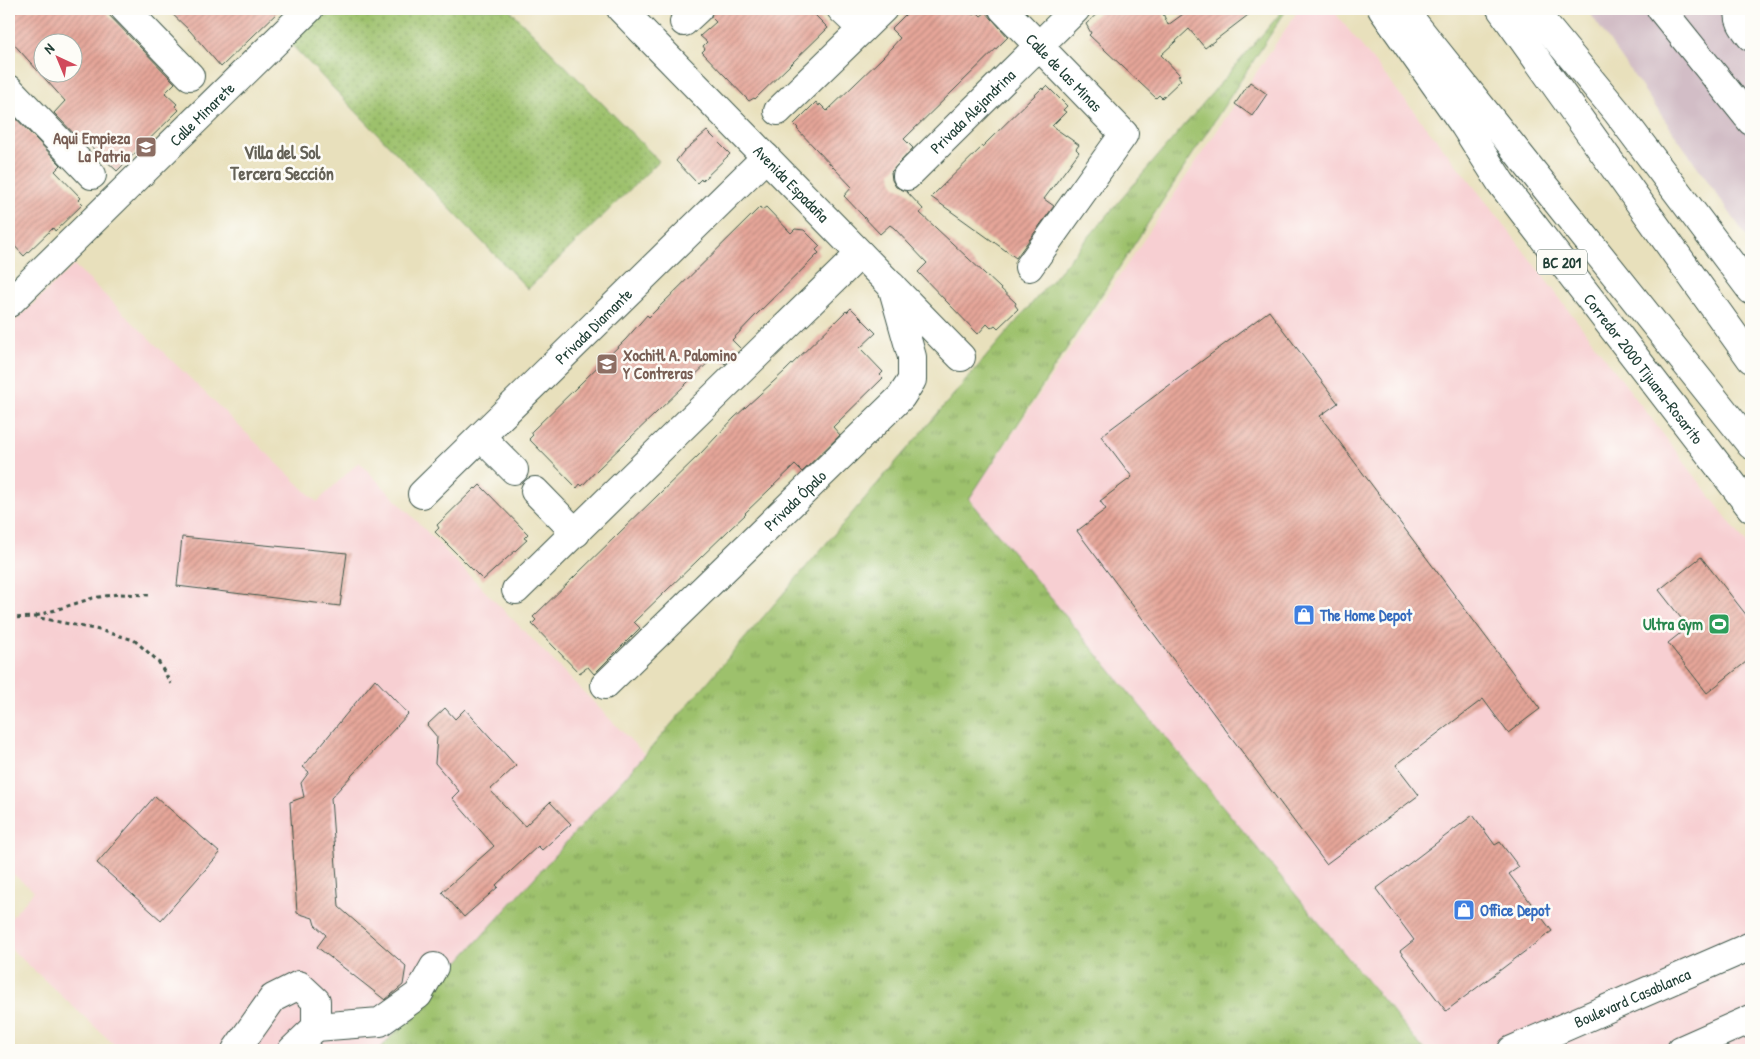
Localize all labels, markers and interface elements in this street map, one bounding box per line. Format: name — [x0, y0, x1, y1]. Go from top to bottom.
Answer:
street label: Calle de las Minas — [1021, 28, 1107, 116]
north arrow — [32, 32, 82, 82]
text: N — [39, 38, 58, 58]
street label: Privada Alejandrina — [925, 64, 1020, 158]
street label: Calle Minarete — [164, 77, 240, 151]
place label: Aqui Empieza La Patria — [53, 127, 131, 167]
school or university icon: Aqui Empieza La Patria — [134, 135, 158, 159]
district label: Villa del Sol Tercera Sección — [229, 140, 334, 186]
street label: Avenida Espadaña — [749, 140, 834, 227]
road number: BC 201 — [1537, 250, 1587, 274]
street label: Privada Diamante — [550, 283, 637, 369]
street label: Corredor 2000 Tijuana-Rosarito — [1579, 289, 1709, 449]
place label: Xochitl A. Palomino Y Contreras — [623, 344, 737, 384]
school or university icon: Xochitl A. Palomino Y Contreras — [595, 352, 619, 376]
street label: Privada Ópalo — [759, 464, 831, 536]
shop icon: The Home Depot — [1292, 603, 1316, 627]
place label: The Home Depot — [1319, 604, 1412, 627]
sports icon: Ultra Gym — [1707, 612, 1731, 636]
place label: Ultra Gym — [1643, 613, 1703, 636]
shop icon: Office Depot — [1452, 898, 1476, 922]
place label: Office Depot — [1480, 899, 1550, 922]
street label: Boulevard Casablanca — [1571, 963, 1694, 1033]

